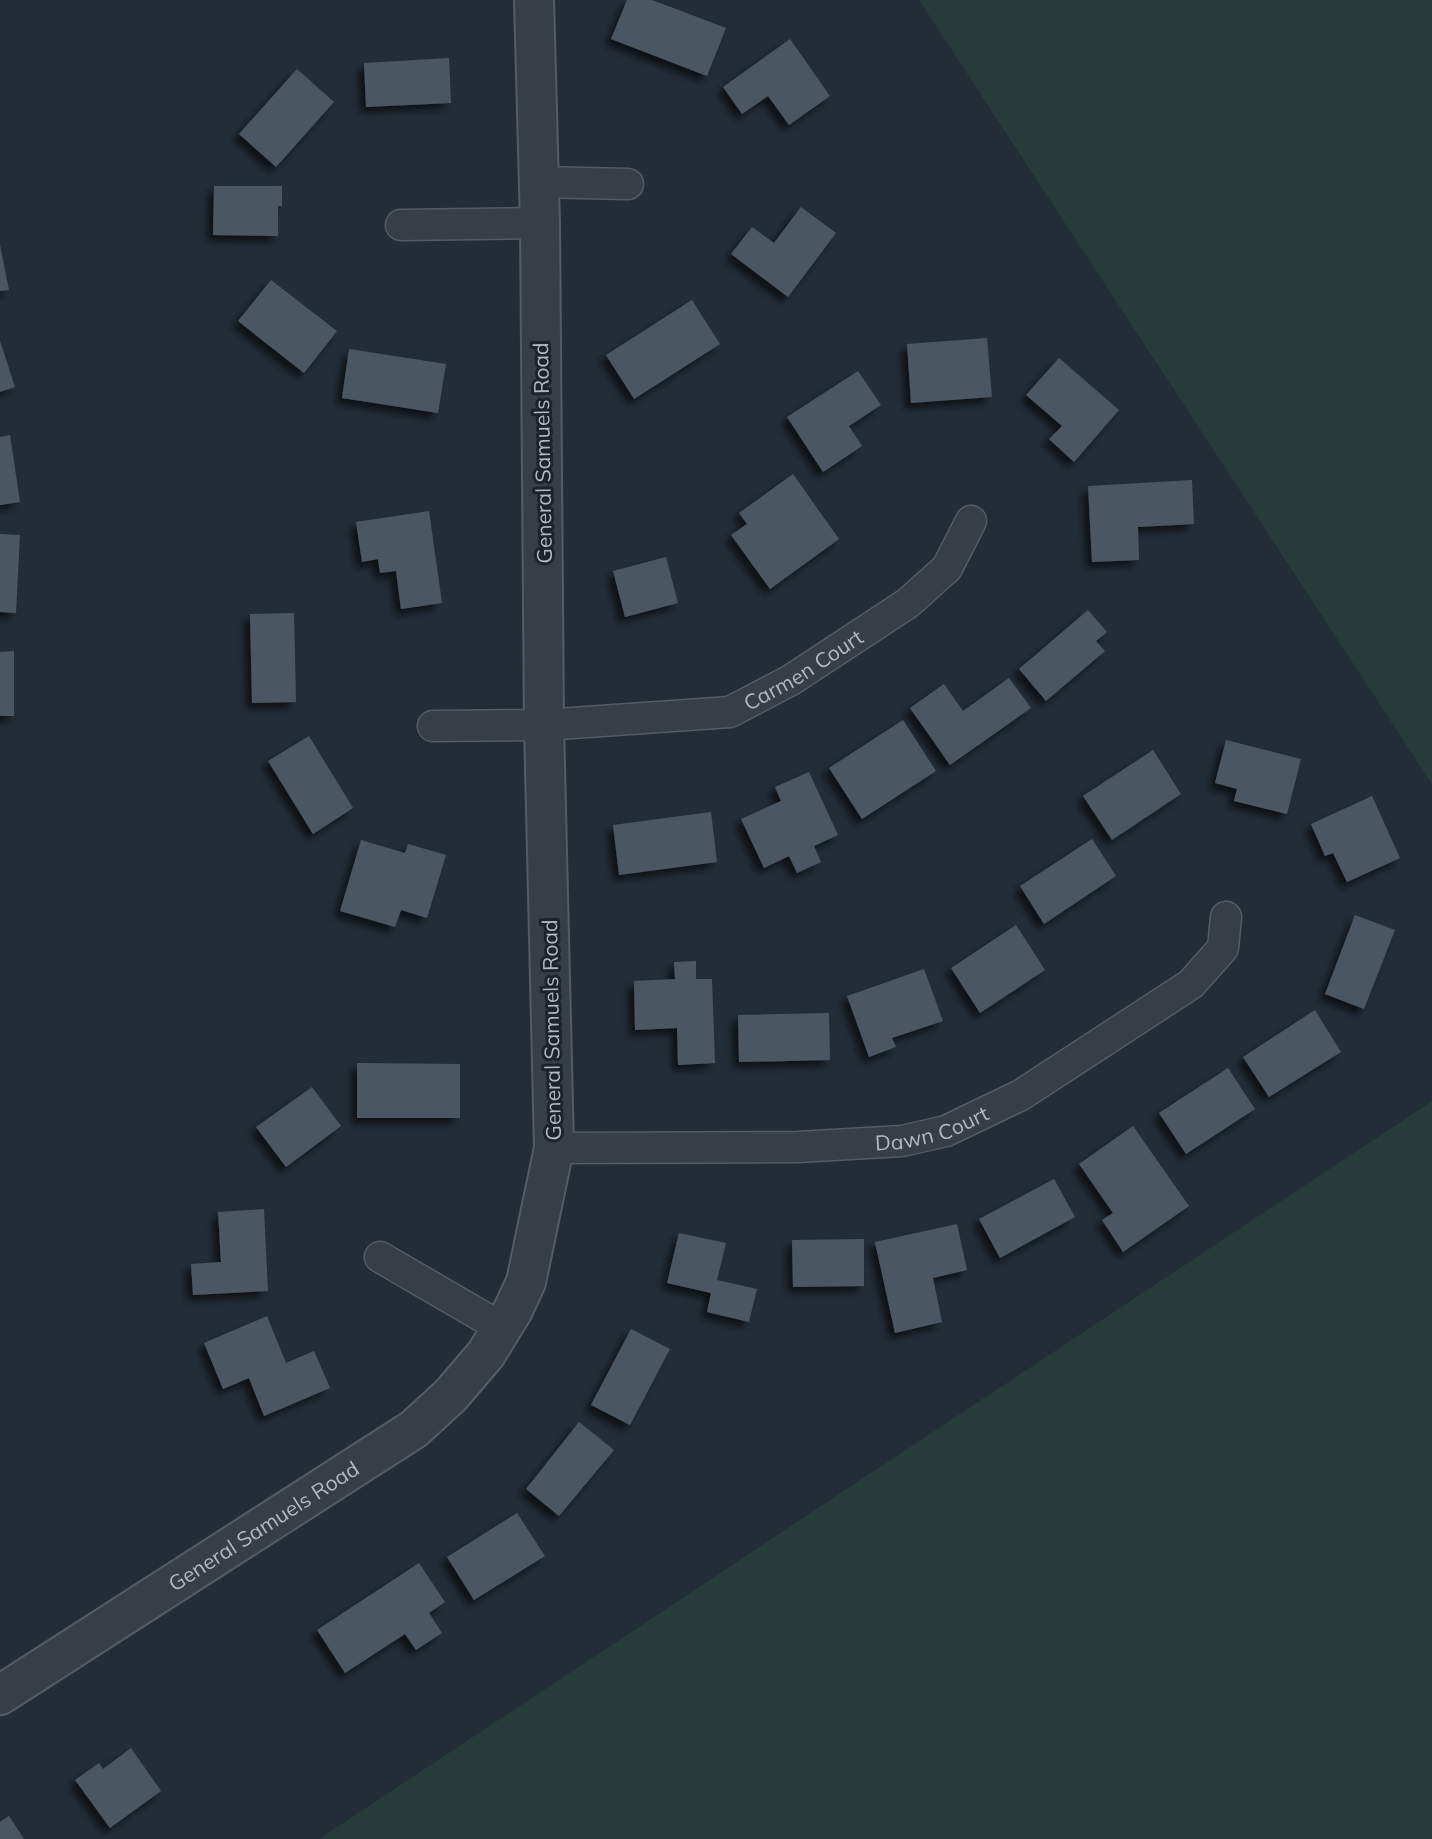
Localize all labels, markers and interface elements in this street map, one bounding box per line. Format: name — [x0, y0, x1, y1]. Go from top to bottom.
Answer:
street label: General Samuels Road — [527, 342, 557, 564]
street label: Carmen Court — [739, 623, 868, 716]
street label: General Samuels Road — [536, 919, 566, 1141]
street label: Dawn Court — [874, 1100, 993, 1156]
street label: General Samuels Road — [163, 1455, 363, 1597]

